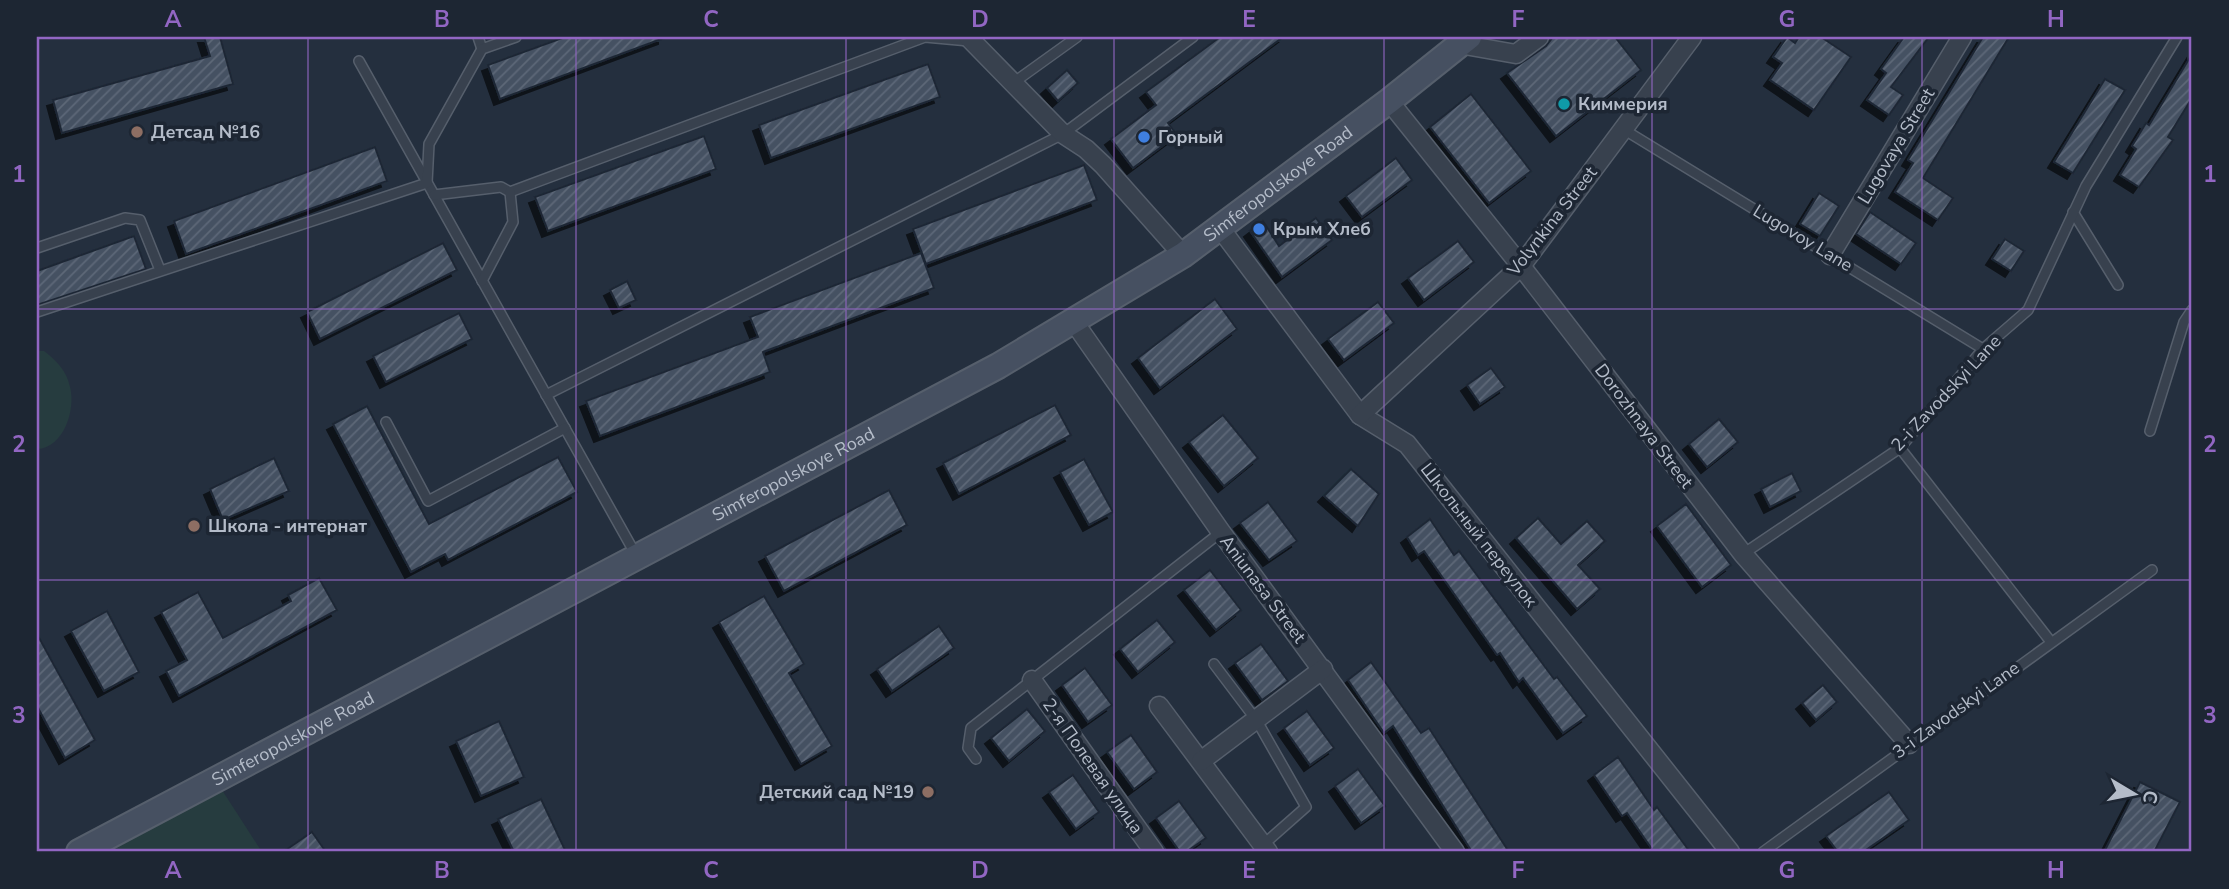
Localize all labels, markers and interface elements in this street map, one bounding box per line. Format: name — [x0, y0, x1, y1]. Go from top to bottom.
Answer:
text: A — [164, 4, 182, 35]
text: B — [434, 4, 450, 35]
text: C — [703, 4, 719, 35]
text: D — [971, 4, 989, 35]
text: E — [1242, 4, 1256, 35]
text: F — [1512, 4, 1525, 35]
text: G — [1779, 4, 1795, 35]
text: H — [2047, 4, 2065, 35]
street label: Lugovaya Street — [1852, 83, 1940, 208]
place label: Киммерия — [1578, 92, 1668, 116]
marker: Киммерия — [1556, 96, 1572, 112]
place label: Детсад №16 — [151, 120, 260, 144]
street label: Simferopolskoye Road — [1198, 120, 1358, 248]
marker: Детсад №16 — [129, 124, 145, 140]
place label: Горный — [1158, 125, 1223, 149]
marker: Горный — [1136, 129, 1152, 145]
text: 1 — [12, 159, 26, 190]
text: 1 — [2203, 159, 2217, 190]
street label: Volynkina Street — [1501, 161, 1603, 281]
street label: Lugovoy Lane — [1749, 199, 1857, 277]
place label: Крым Хлеб — [1273, 217, 1371, 241]
marker: Крым Хлеб — [1251, 221, 1267, 237]
street label: 2-i Zavodskyi Lane — [1886, 329, 2006, 457]
street label: Dorozhnaya Street — [1589, 359, 1699, 494]
street label: Simferopolskoye Road — [708, 421, 879, 527]
text: 2 — [12, 429, 26, 460]
text: 2 — [2203, 429, 2217, 460]
street label: Школьный переулок — [1415, 458, 1543, 612]
place label: Школа - интернат — [208, 514, 367, 538]
marker: Школа - интернат — [186, 518, 202, 534]
street label: Aniunasa Street — [1215, 530, 1312, 648]
street label: 3-i Zavodskyi Lane — [1888, 656, 2024, 764]
street label: Simferopolskoye Road — [207, 686, 378, 792]
street label: 2-я Полевая улица — [1037, 693, 1149, 839]
text: 3 — [12, 700, 26, 731]
text: 3 — [2203, 700, 2217, 731]
north arrow — [2100, 760, 2170, 830]
place label: Детский сад №19 — [759, 780, 914, 804]
marker: Детский сад №19 — [920, 784, 936, 800]
text: С — [2136, 788, 2164, 805]
text: A — [164, 855, 182, 886]
text: B — [434, 855, 450, 886]
text: C — [703, 855, 719, 886]
text: D — [971, 855, 989, 886]
text: E — [1242, 855, 1256, 886]
text: F — [1512, 855, 1525, 886]
text: G — [1779, 855, 1795, 886]
text: H — [2047, 855, 2065, 886]

